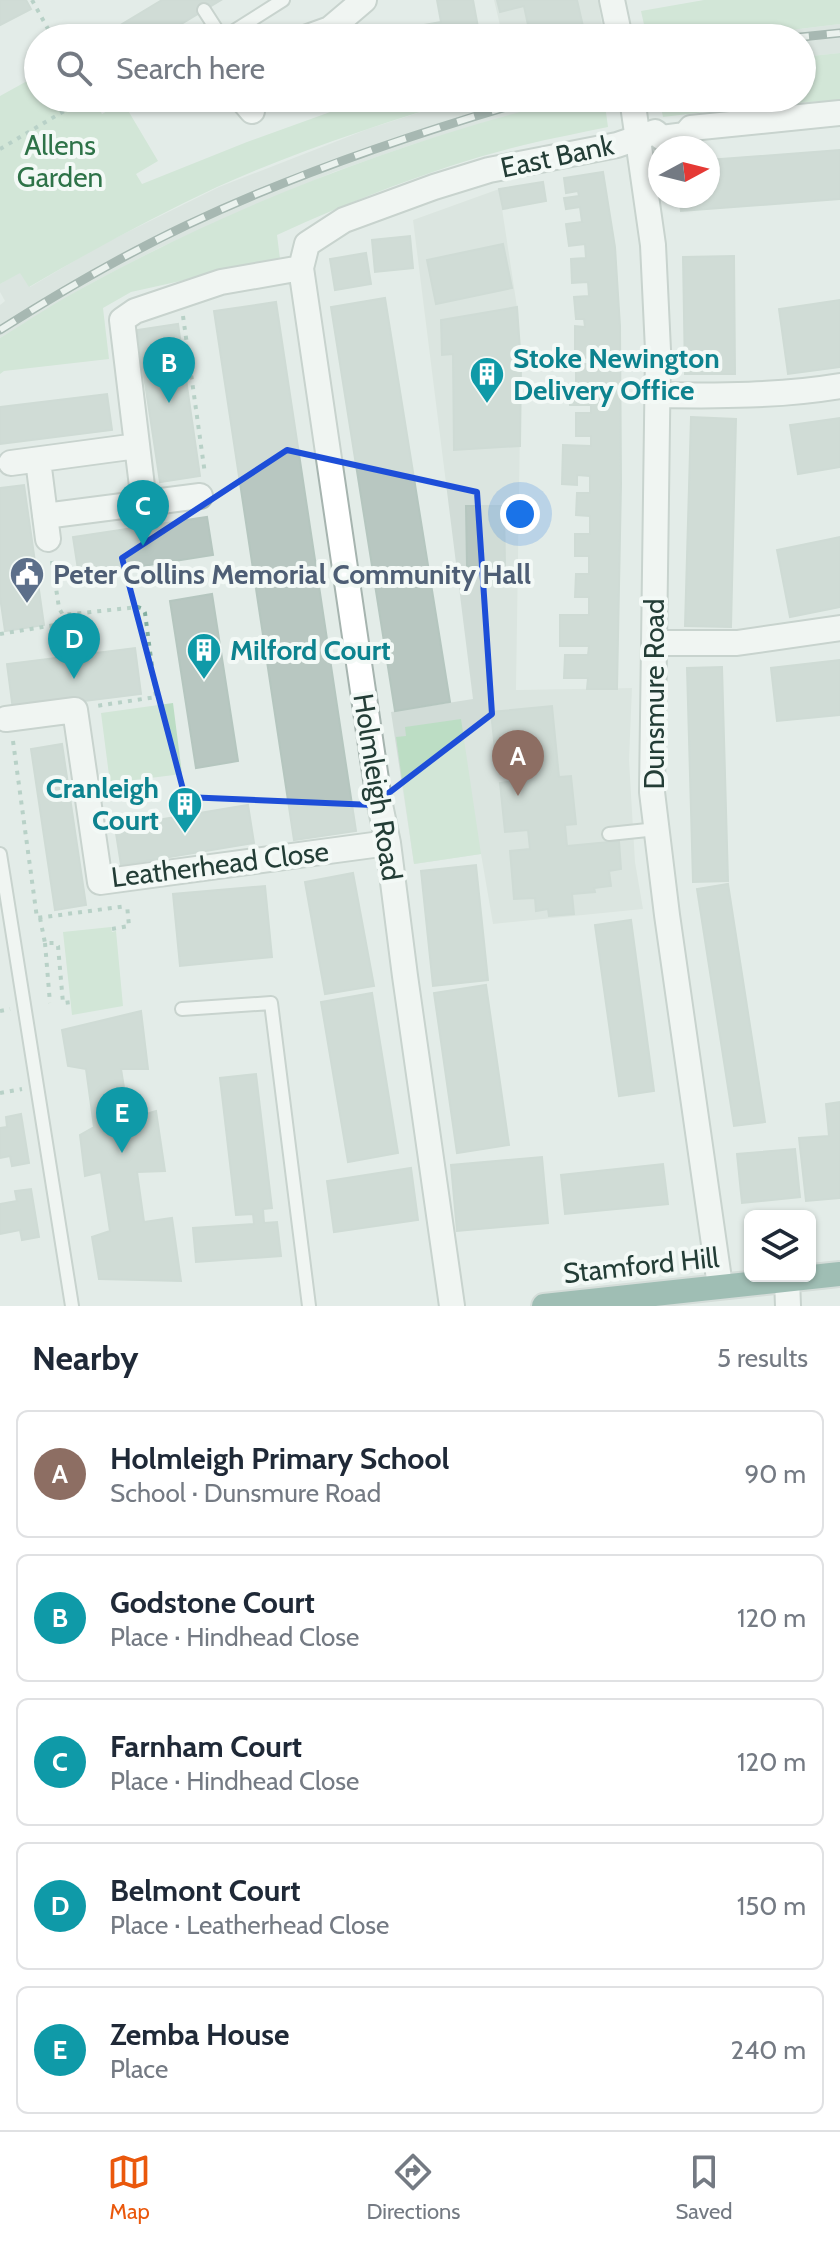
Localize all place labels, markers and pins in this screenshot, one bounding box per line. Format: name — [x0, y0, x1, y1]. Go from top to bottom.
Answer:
pin: B — [143, 337, 195, 403]
place label: Stoke Newington Delivery Office — [513, 341, 720, 407]
building icon: Stoke Newington Delivery Office — [468, 355, 506, 405]
pin: C — [117, 480, 169, 546]
public building icon: Peter Collins Memorial Community Hall — [8, 555, 46, 605]
place label: Peter Collins Memorial Community Hall — [53, 557, 531, 591]
pin: D — [48, 613, 100, 679]
building icon: Milford Court — [185, 631, 223, 681]
place label: Milford Court — [230, 633, 391, 667]
pin: A — [492, 730, 544, 796]
place label: Cranleigh Court — [46, 771, 159, 837]
building icon: Cranleigh Court — [166, 785, 204, 835]
pin: E — [96, 1087, 148, 1153]

